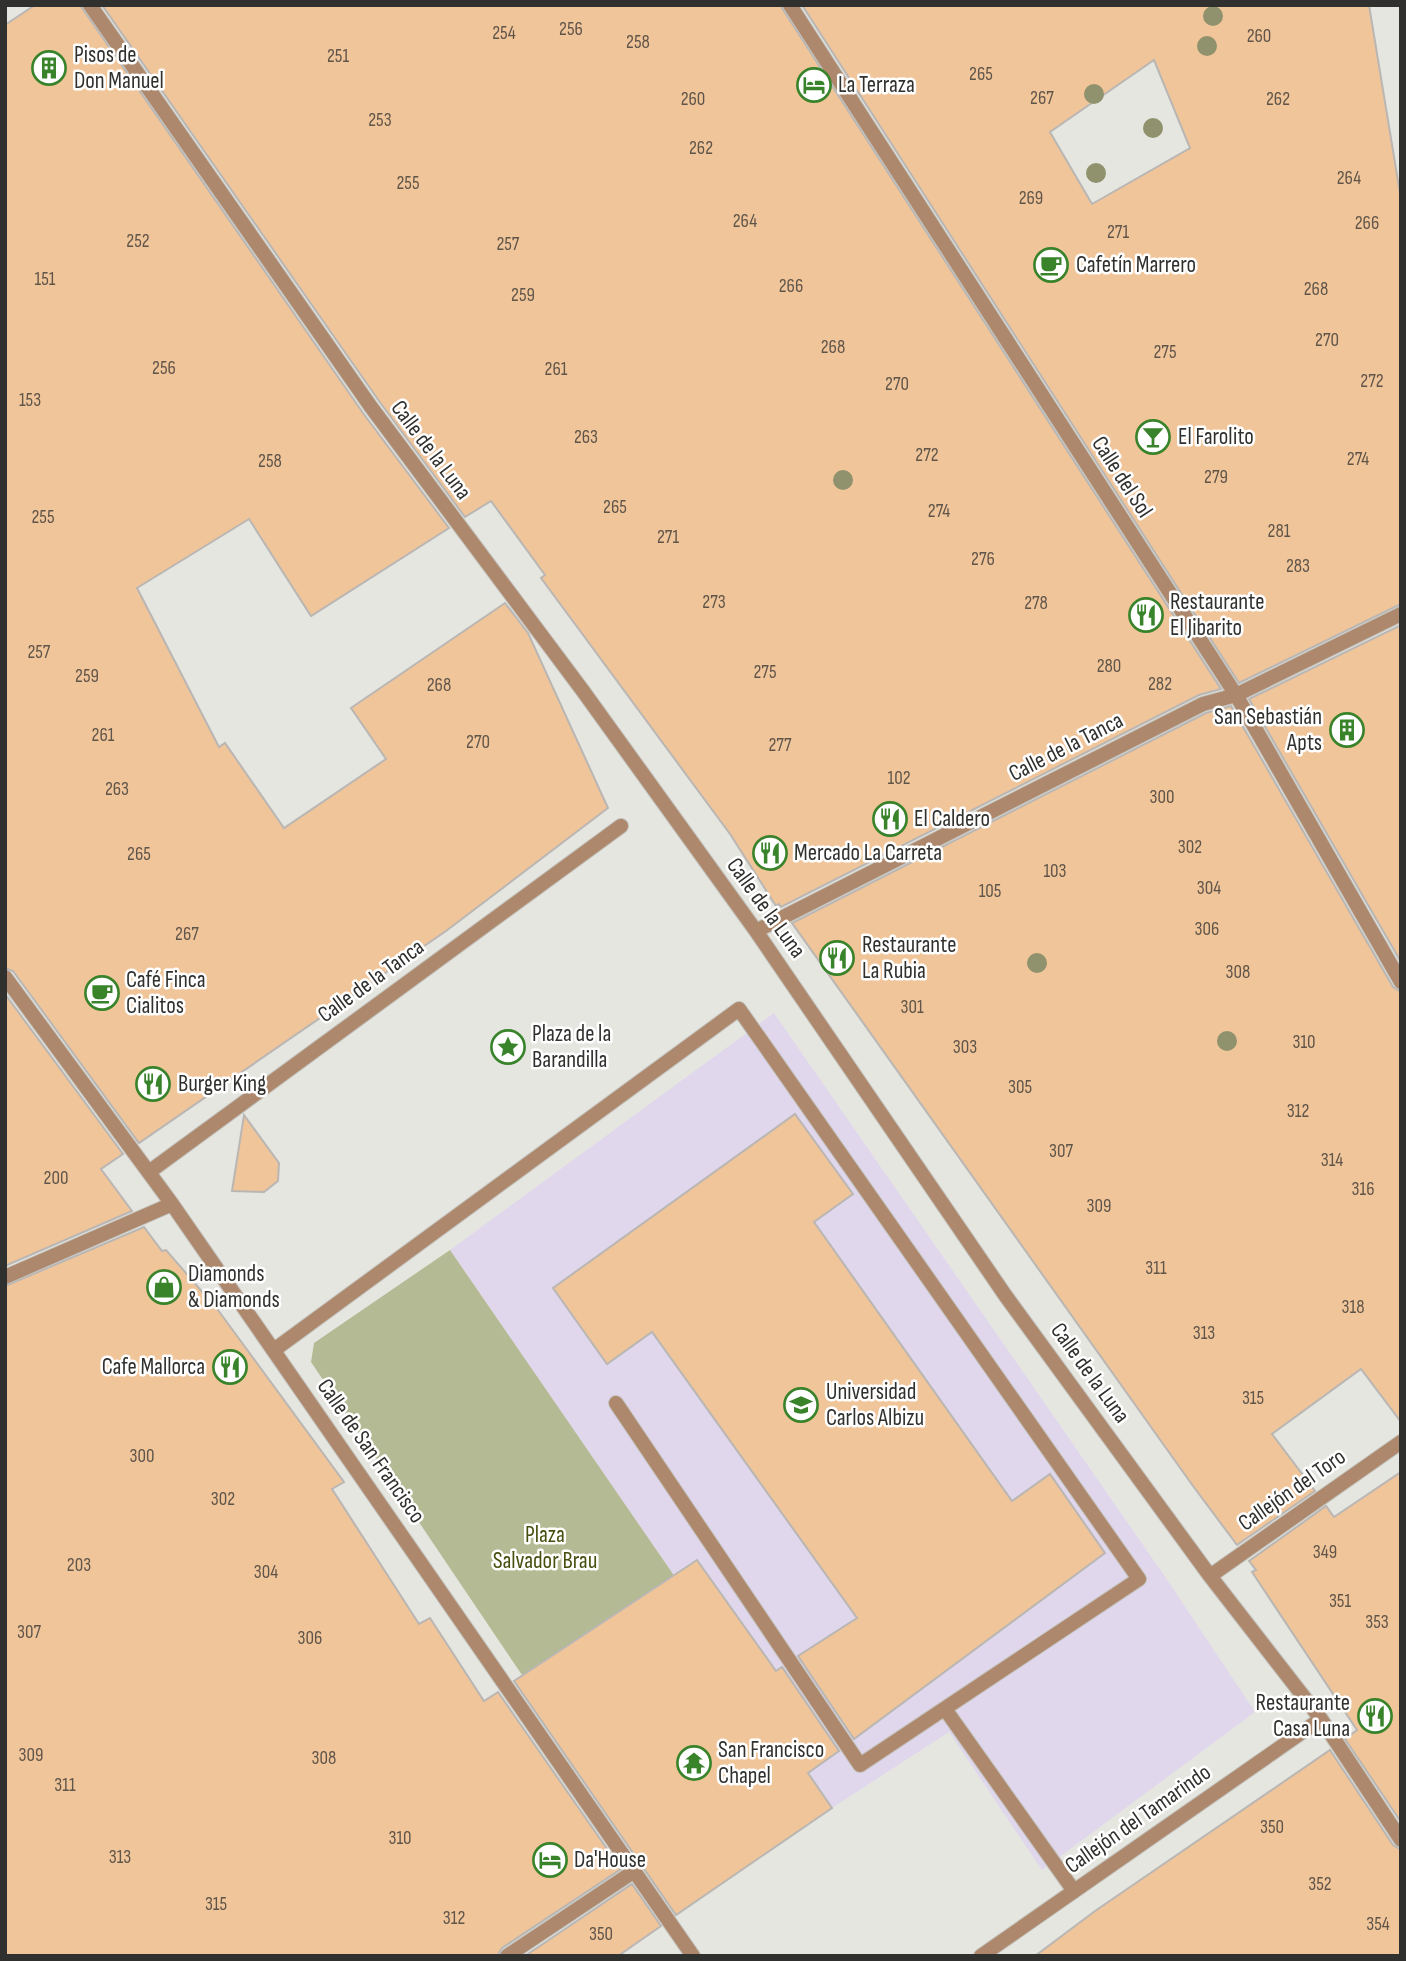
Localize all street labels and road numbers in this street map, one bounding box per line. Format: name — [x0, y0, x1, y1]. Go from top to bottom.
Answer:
street label: Calle de la Luna — [385, 395, 477, 505]
street label: Calle del Sol — [1085, 431, 1159, 523]
street label: Calle de la Tanca — [1004, 706, 1128, 788]
street label: Calle de la Luna — [720, 852, 812, 964]
street label: Calle de la Tanca — [312, 933, 430, 1029]
street label: Calle de la Luna — [1044, 1317, 1136, 1429]
street label: Calle de San Francisco — [311, 1373, 431, 1529]
street label: Callejón del Toro — [1233, 1443, 1351, 1537]
street label: Callejón del Tamarindo — [1060, 1758, 1216, 1880]

